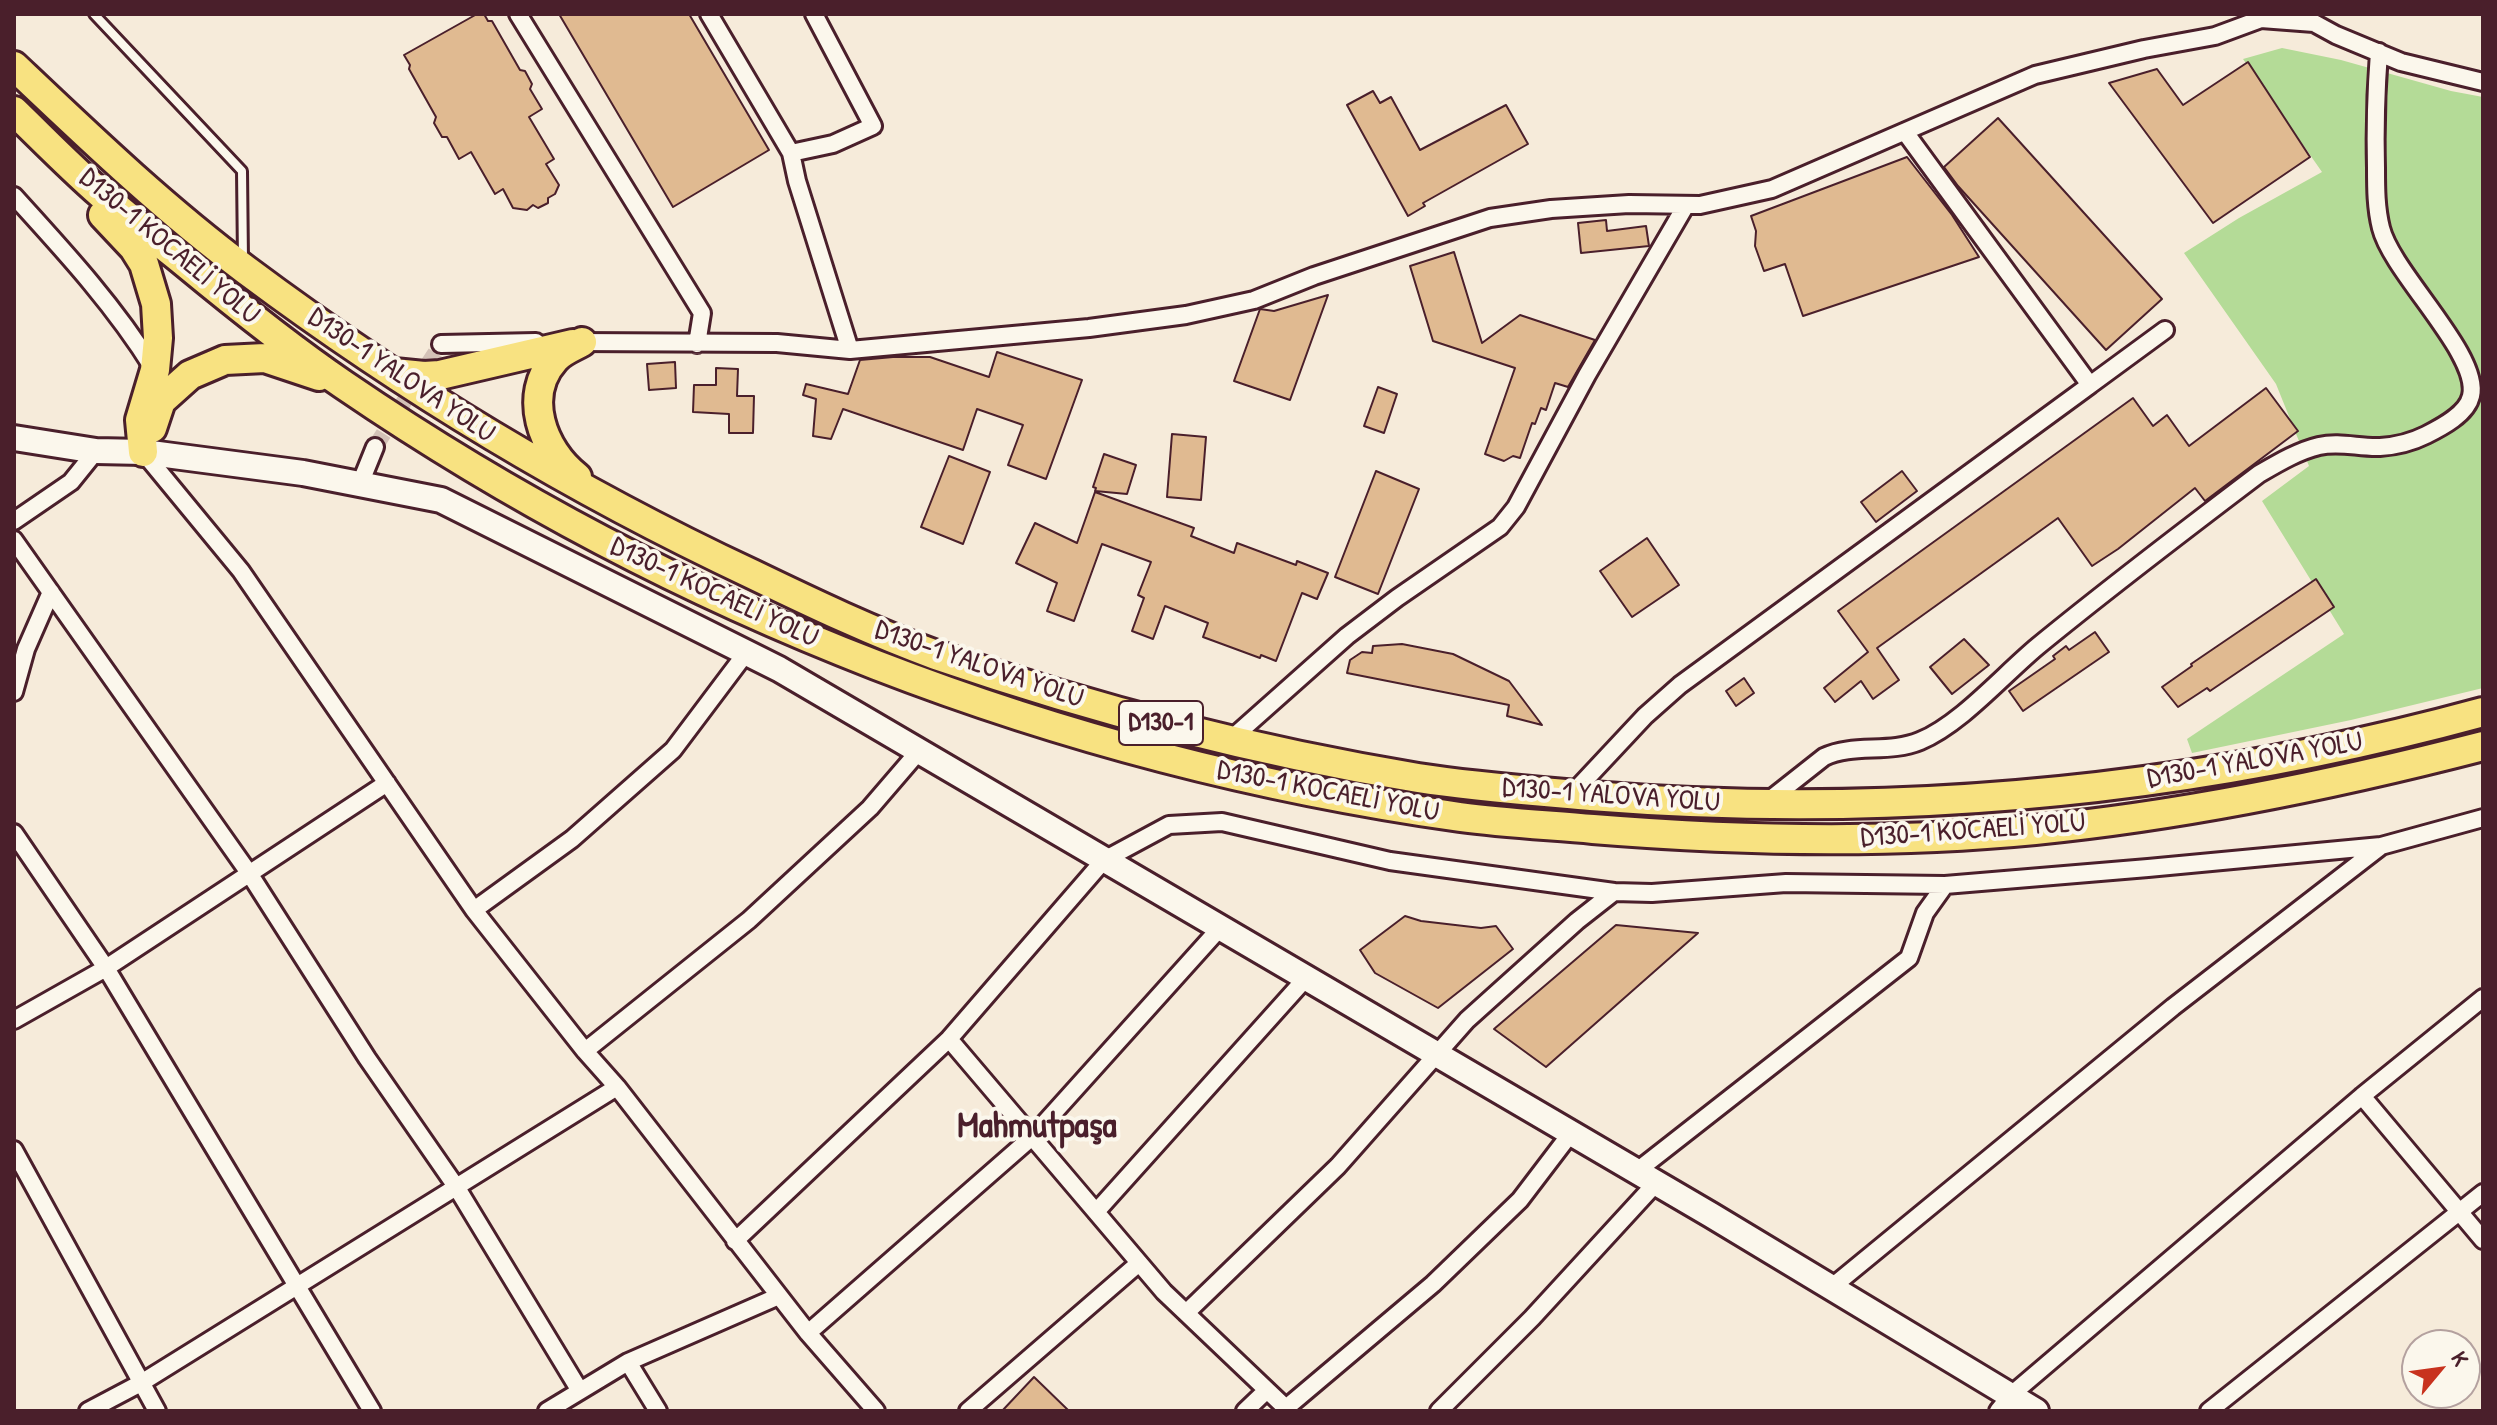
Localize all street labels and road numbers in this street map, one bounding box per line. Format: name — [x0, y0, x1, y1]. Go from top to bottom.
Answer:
street label: D130-1 KOCAELİ YOLU — [72, 162, 266, 332]
street label: D130-1 YALOVA YOLU — [301, 301, 501, 451]
street label: D130-1 KOCAELİ YOLU — [605, 530, 823, 656]
street label: D130-1 YALOVA YOLU — [870, 614, 1088, 716]
road number: D130-1 — [1119, 701, 1203, 745]
street label: D130-1 YALOVA YOLU — [2145, 726, 2365, 796]
street label: D130-1 KOCAELİ YOLU — [1214, 754, 1442, 830]
street label: D130-1 YALOVA YOLU — [1501, 772, 1721, 820]
street label: D130-1 KOCAELİ YOLU — [1859, 806, 2087, 856]

